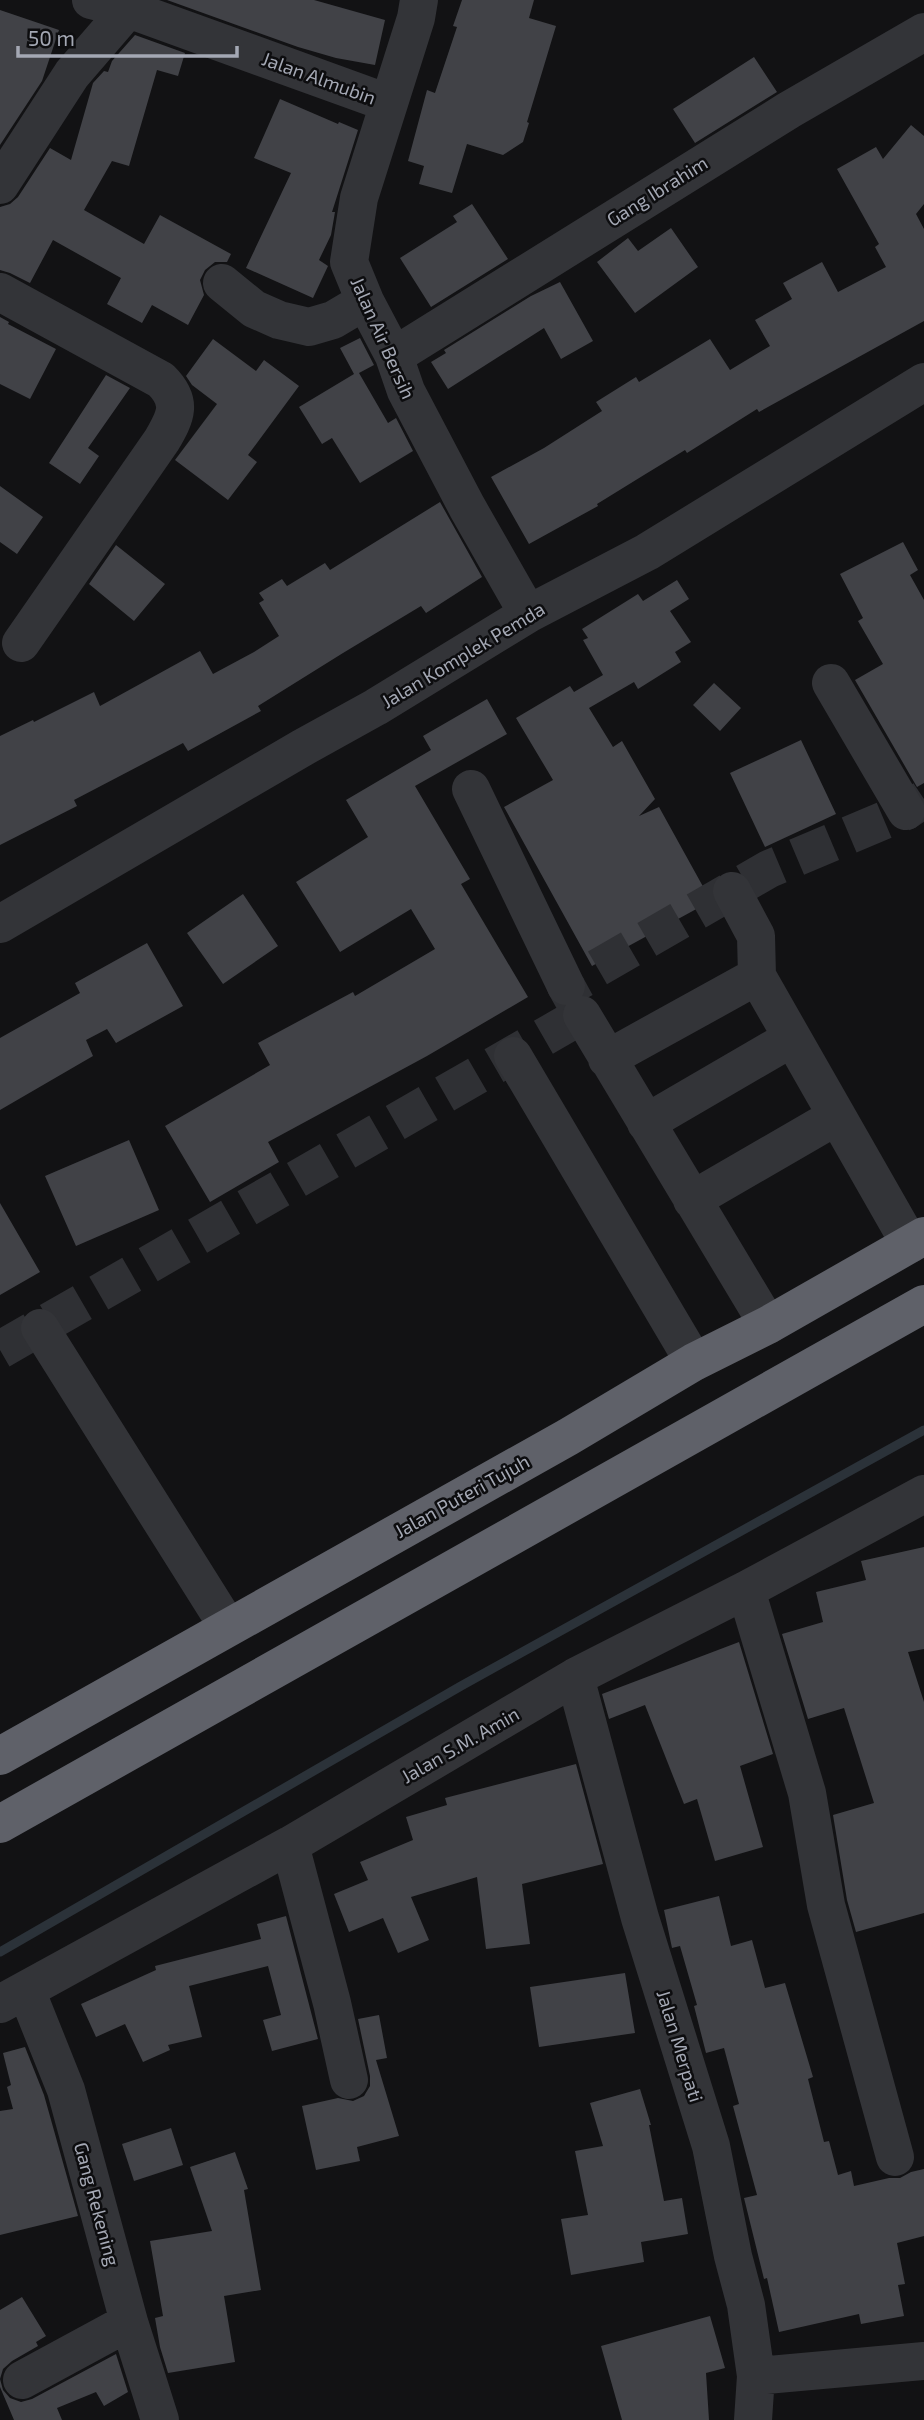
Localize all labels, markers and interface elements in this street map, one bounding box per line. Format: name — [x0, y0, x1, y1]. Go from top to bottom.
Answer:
scale bar — [18, 14, 236, 58]
text: 50 m — [28, 25, 75, 50]
street label: Jalan Almubin — [259, 46, 379, 109]
street label: Gang Ibrahim — [602, 150, 711, 231]
street label: Jalan Air Bersih — [346, 273, 421, 402]
street label: Jalan Komplek Pemda — [377, 597, 549, 712]
street label: Jalan Puteri Tujuh — [390, 1449, 533, 1542]
street label: Jalan S.M. Amin — [397, 1702, 523, 1788]
street label: Jalan Merpati — [653, 1987, 708, 2105]
street label: Gang Rekening — [70, 2140, 125, 2269]

